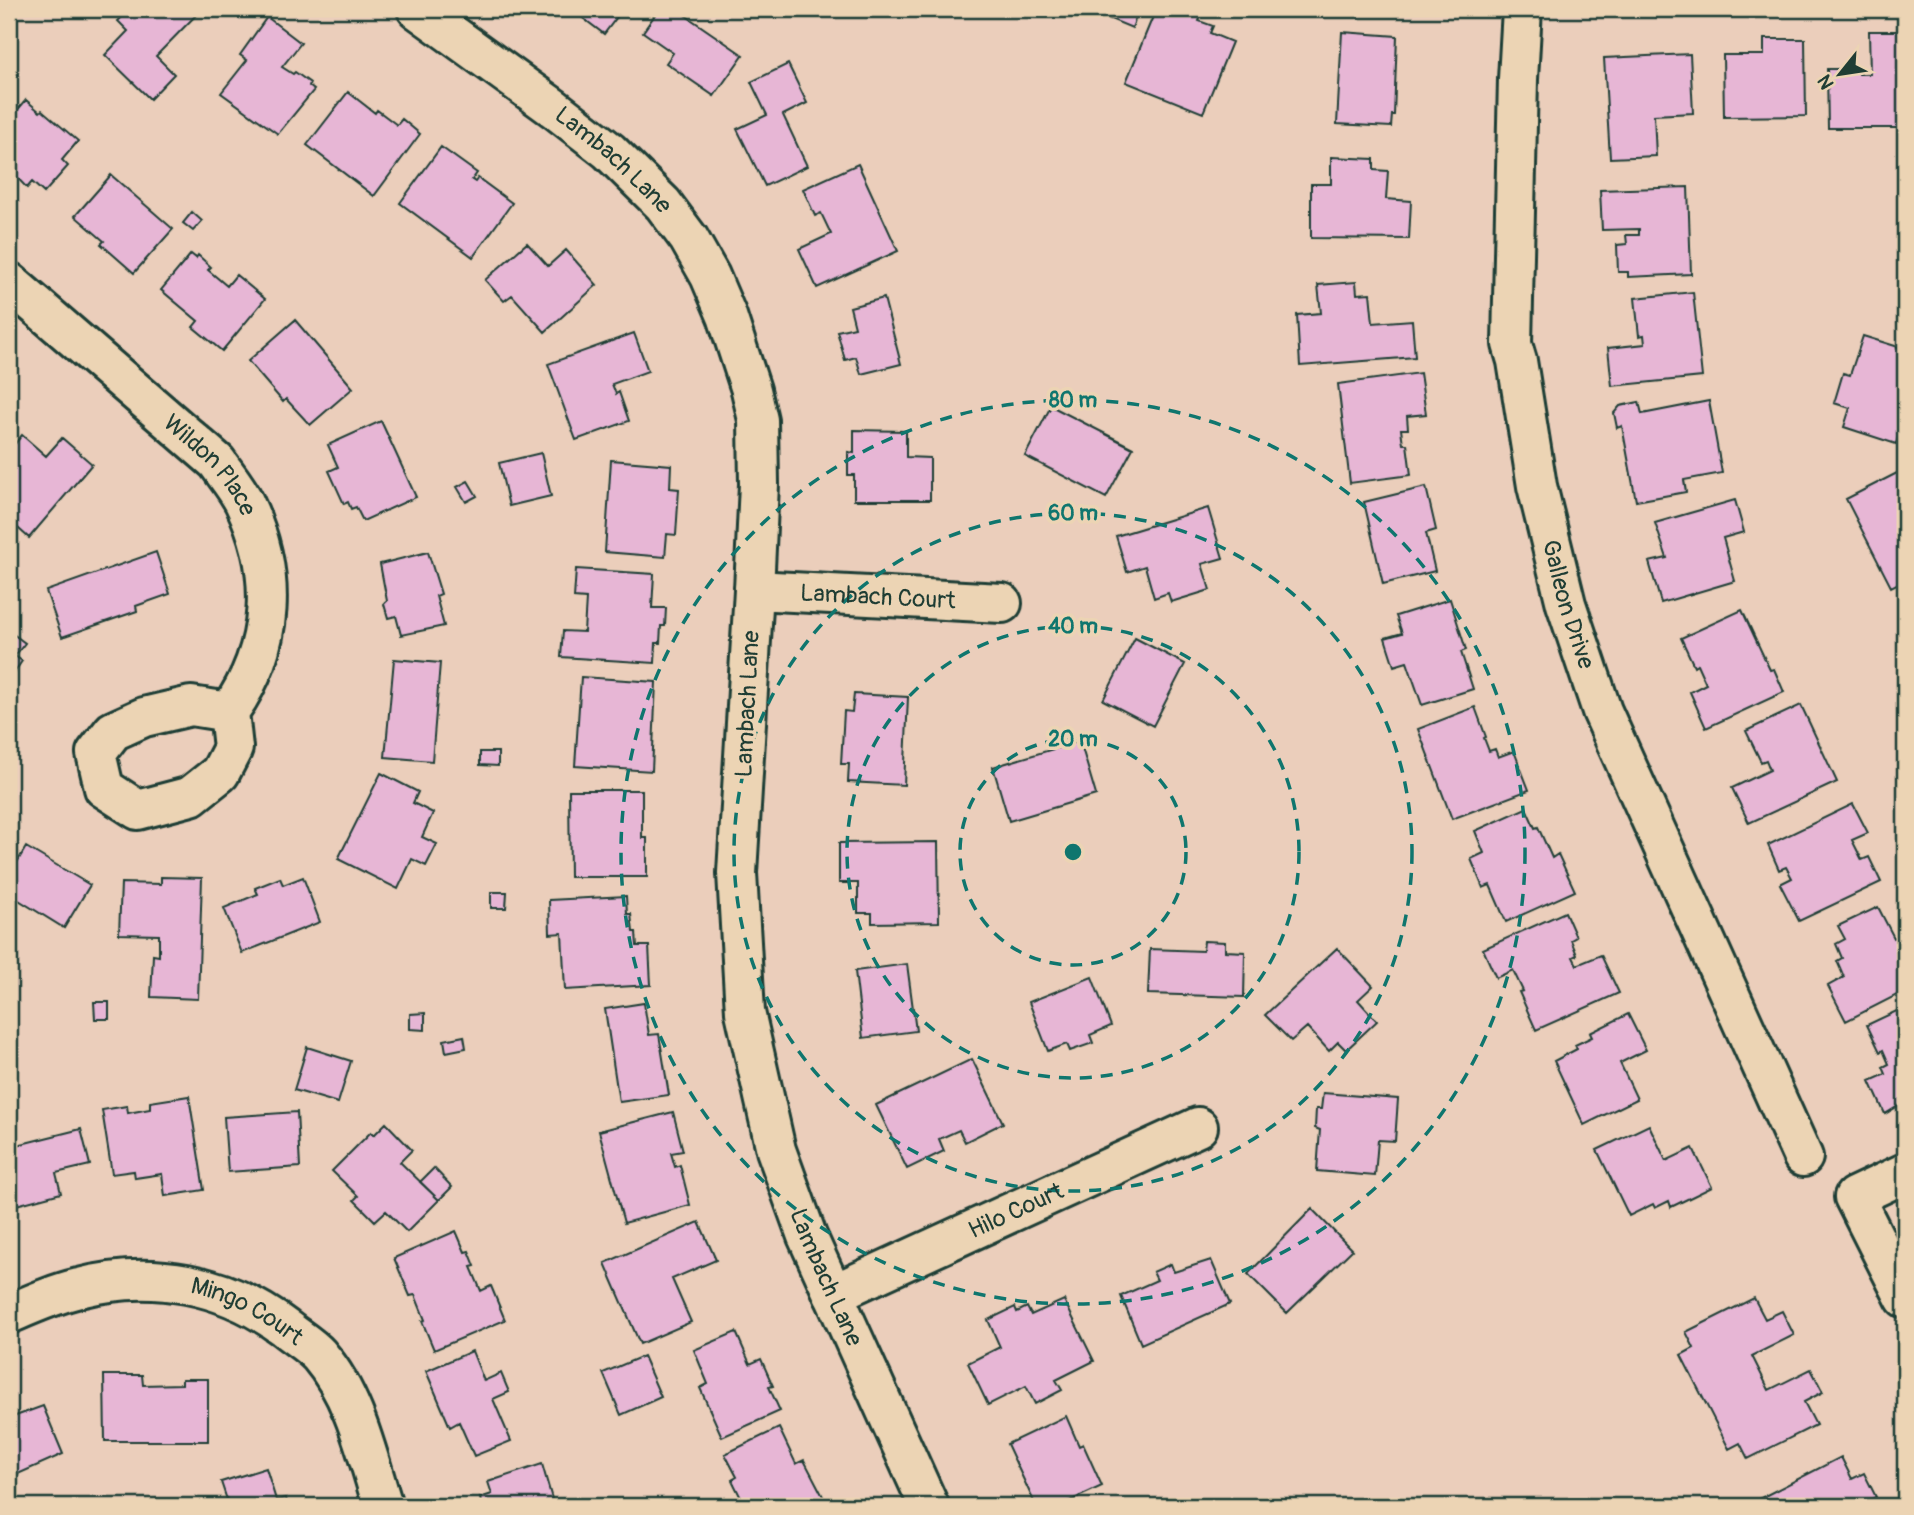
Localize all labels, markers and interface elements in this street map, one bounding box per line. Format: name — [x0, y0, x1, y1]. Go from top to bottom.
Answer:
north arrow — [1806, 38, 1876, 108]
text: N — [1812, 70, 1840, 94]
street label: Lambach Lane — [549, 100, 679, 219]
text: 80 m — [1049, 387, 1097, 414]
street label: Wildon Place — [157, 408, 262, 520]
text: 60 m — [1048, 500, 1098, 527]
street label: Galleon Drive — [1536, 537, 1601, 673]
street label: Lambach Court — [799, 578, 957, 616]
text: 40 m — [1048, 613, 1098, 640]
street label: Lambach Lane — [729, 630, 766, 778]
text: 20 m — [1048, 726, 1098, 753]
centre of rings — [1061, 840, 1085, 864]
street label: Hilo Court — [964, 1176, 1068, 1245]
street label: Lambach Lane — [783, 1205, 869, 1351]
street label: Mingo Court — [188, 1271, 309, 1352]

